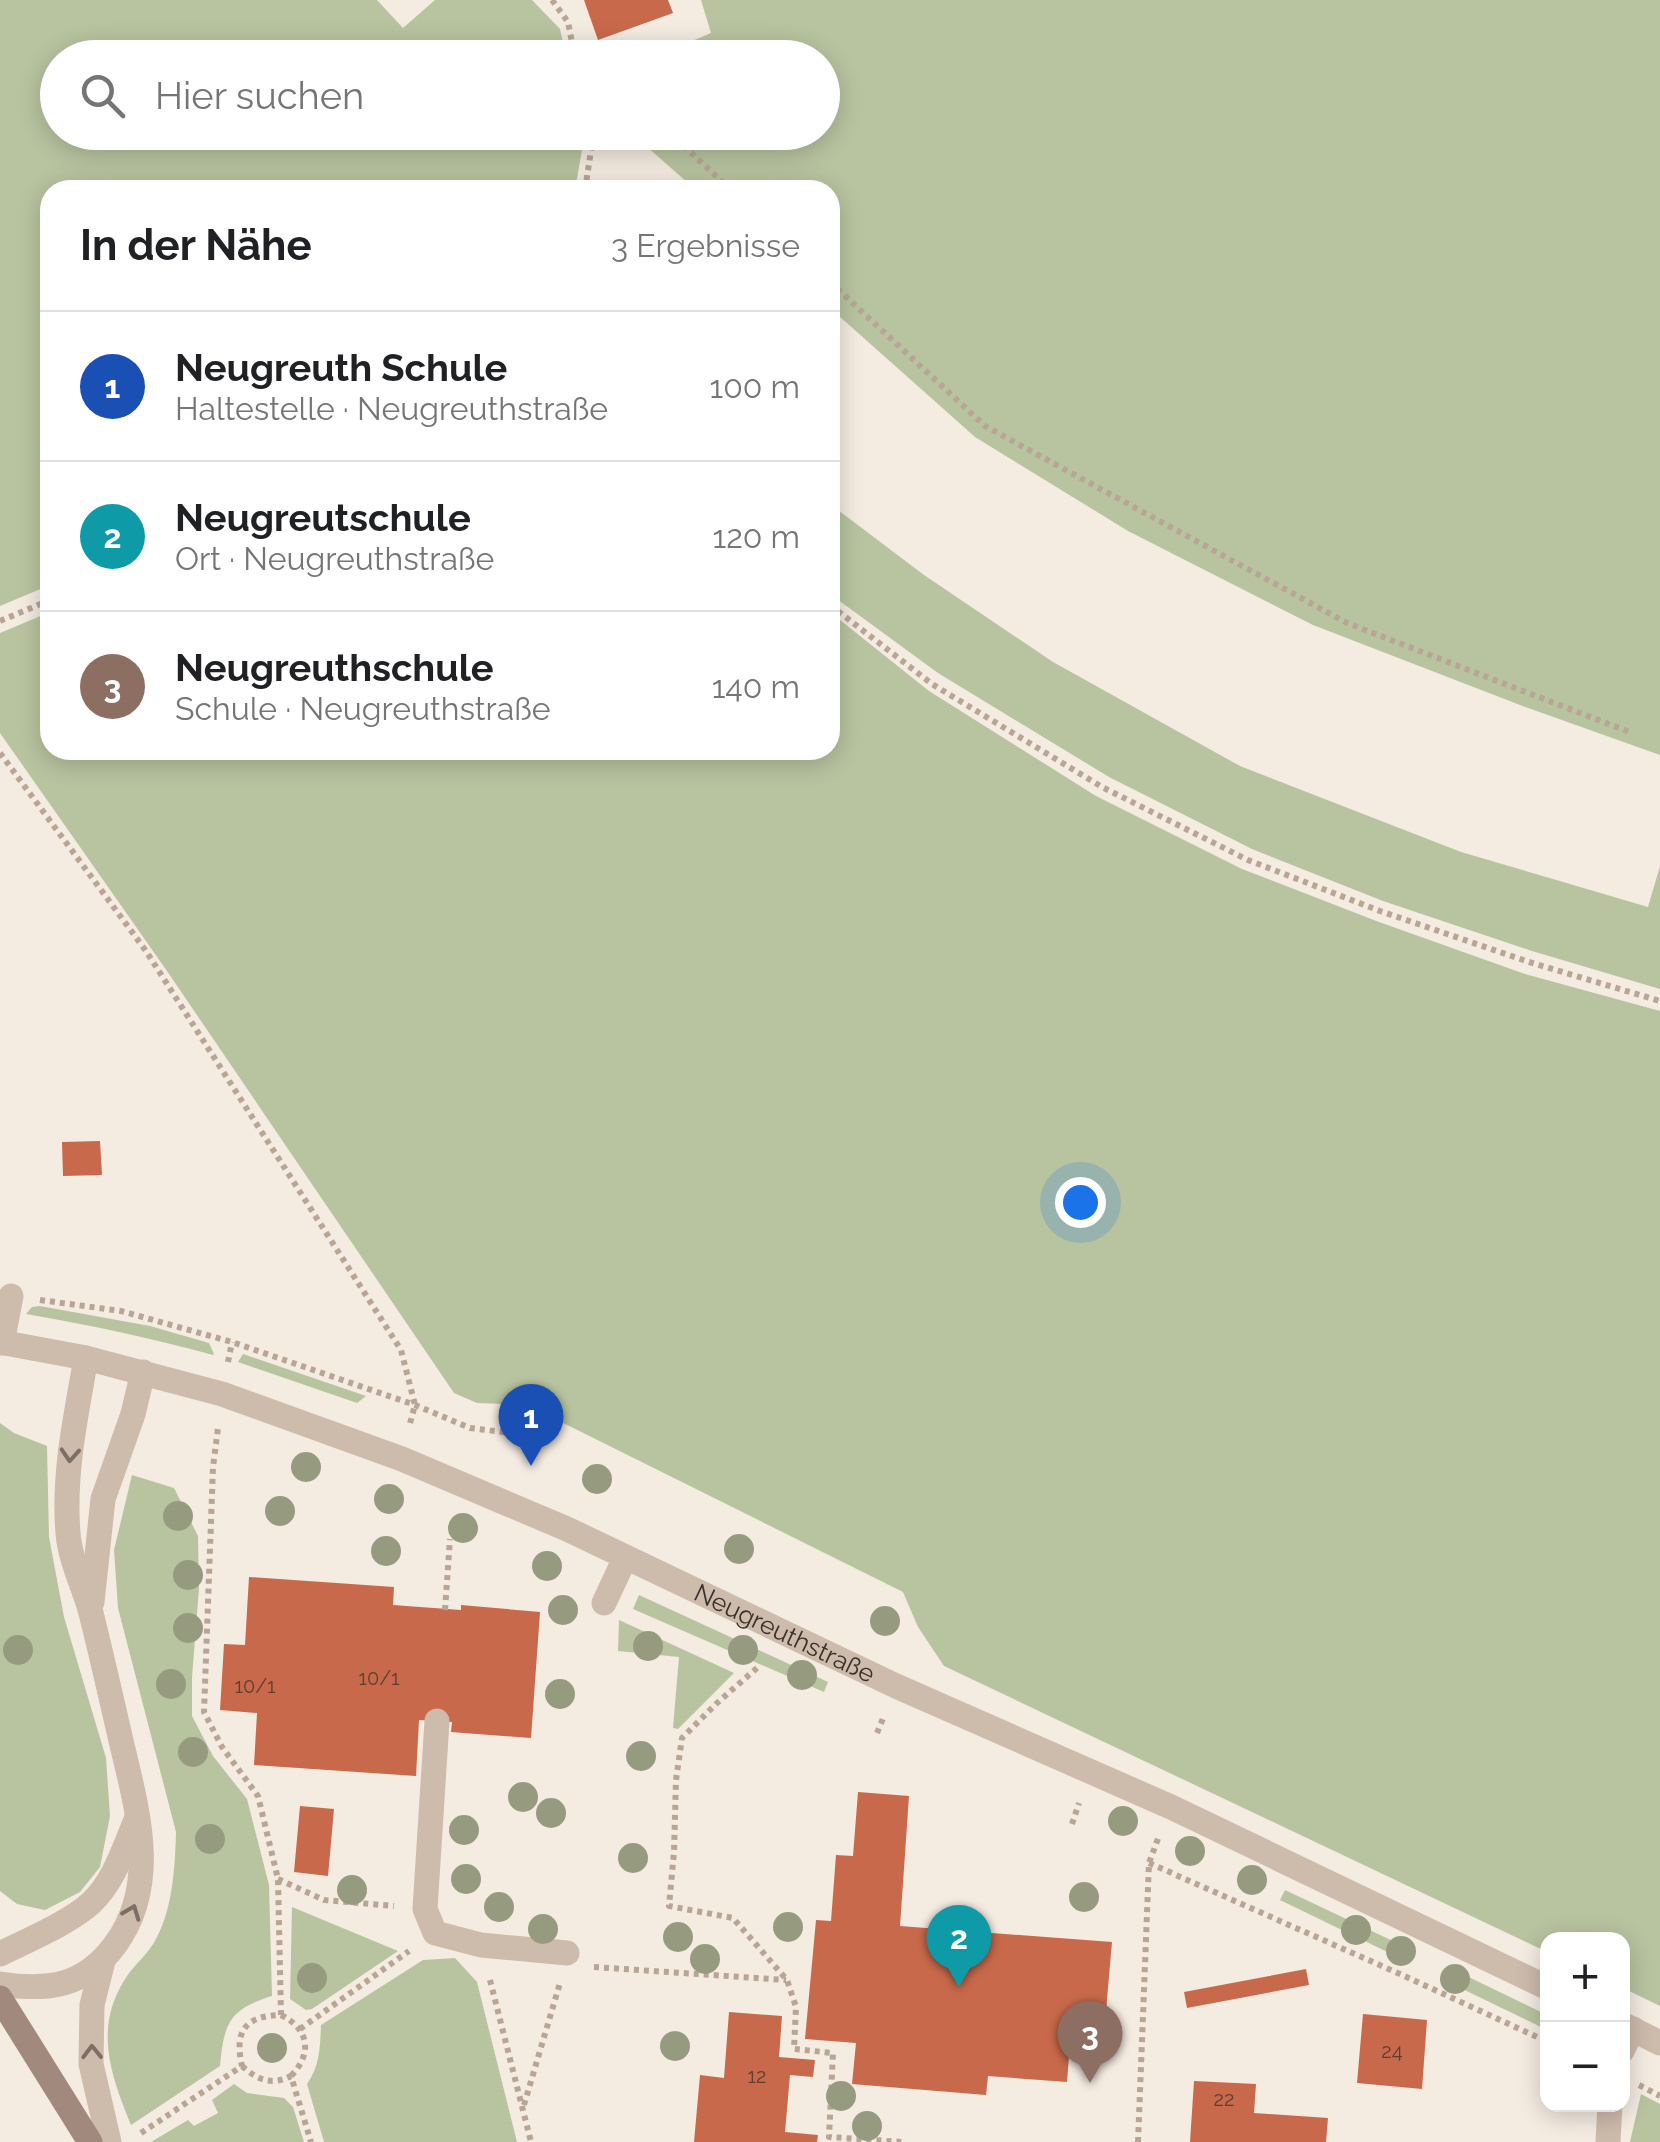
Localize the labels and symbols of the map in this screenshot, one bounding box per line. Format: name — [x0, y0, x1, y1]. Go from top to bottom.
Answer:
your location — [1055, 1177, 1106, 1228]
pin: 1 — [498, 1384, 564, 1466]
one-way arrow — [60, 1447, 82, 1463]
street label: Neugreuthstraße — [690, 1577, 880, 1689]
house number: 10/1 — [359, 1666, 400, 1690]
house number: 10/1 — [235, 1674, 276, 1698]
one-way arrow — [120, 1904, 140, 1922]
pin: 2 — [926, 1904, 992, 1987]
pin: 3 — [1058, 2000, 1122, 2083]
house number: 24 — [1381, 2039, 1403, 2063]
one-way arrow — [81, 2043, 102, 2059]
house number: 12 — [748, 2064, 766, 2088]
house number: 22 — [1214, 2087, 1234, 2111]

